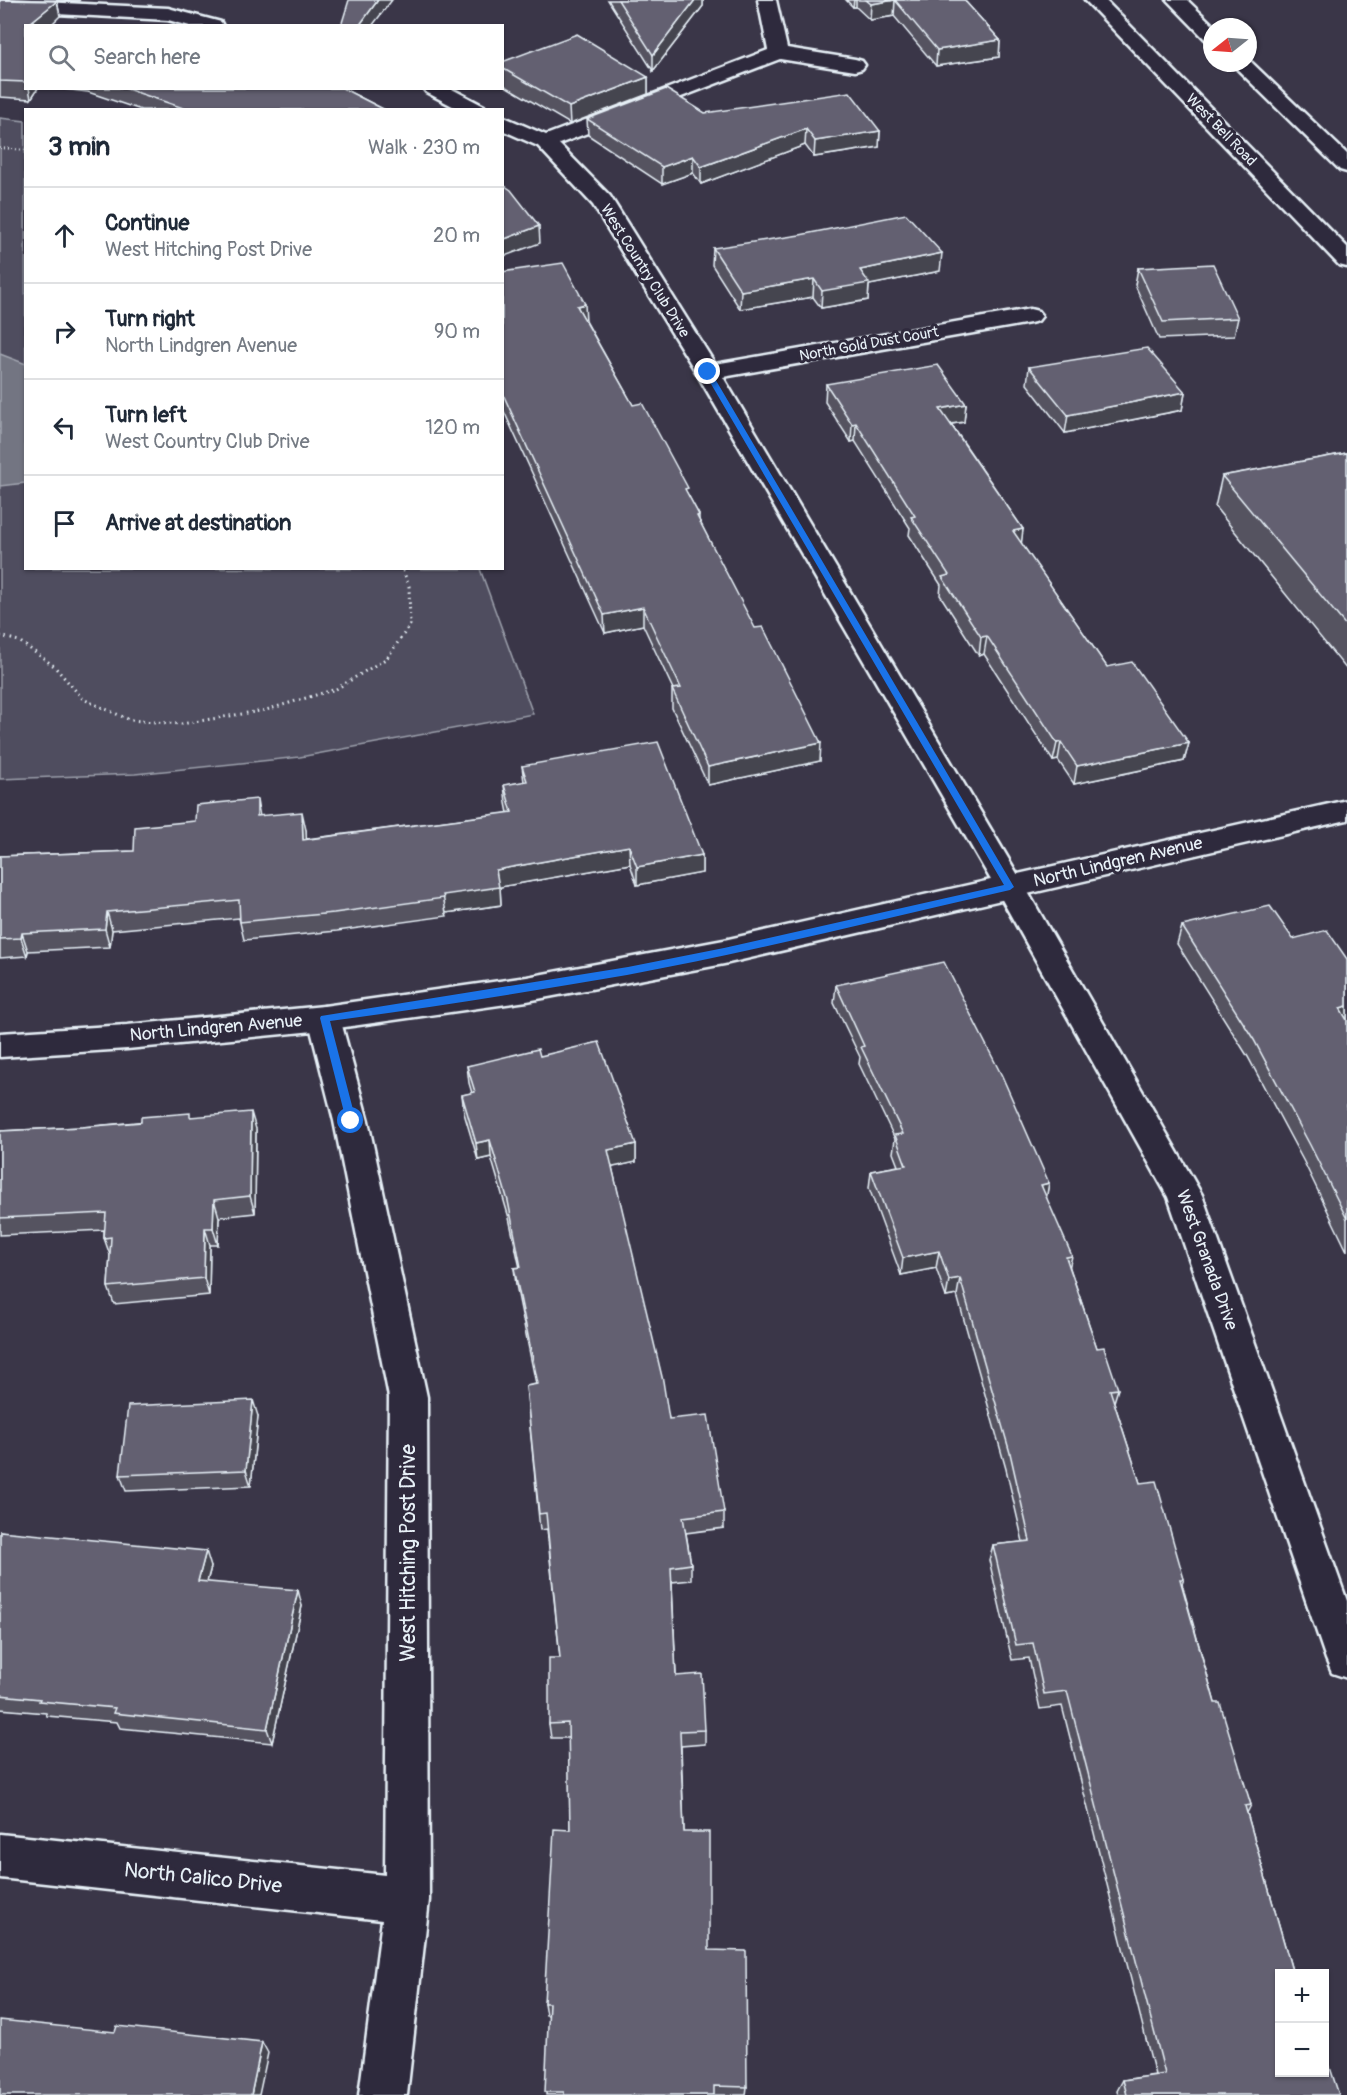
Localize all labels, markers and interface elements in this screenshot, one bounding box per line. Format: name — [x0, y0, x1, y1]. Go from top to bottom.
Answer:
north arrow — [1203, 18, 1257, 72]
search box — [24, 24, 504, 90]
icon: search — [45, 41, 78, 74]
text: Search here — [93, 43, 200, 71]
street label: West Bell Road — [1182, 90, 1260, 170]
text: 3 min — [48, 131, 110, 163]
text: Walk · 230 m — [368, 135, 480, 160]
street label: West Country Club Drive — [596, 201, 694, 342]
text: Continue — [105, 209, 189, 237]
icon: ahead — [48, 219, 81, 252]
text: 20 m — [433, 223, 480, 248]
text: West Hitching Post Drive — [105, 237, 312, 262]
text: Turn right — [105, 305, 195, 333]
icon: right — [48, 315, 81, 348]
text: 90 m — [434, 319, 480, 344]
street label: North Gold Dust Court — [798, 322, 941, 366]
text: North Lindgren Avenue — [105, 333, 297, 358]
route end — [694, 358, 720, 384]
text: Turn left — [105, 401, 187, 429]
icon: left — [48, 411, 81, 444]
text: 120 m — [425, 415, 480, 440]
text: West Country Club Drive — [105, 429, 310, 454]
icon: arrive — [48, 507, 81, 540]
text: Arrive at destination — [105, 509, 291, 537]
street label: North Lindgren Avenue — [1031, 831, 1205, 893]
street label: North Lindgren Avenue — [129, 1009, 303, 1047]
route start — [337, 1107, 363, 1133]
street label: West Granada Drive — [1171, 1187, 1243, 1333]
street label: West Hitching Post Drive — [395, 1444, 422, 1662]
street label: North Calico Drive — [123, 1856, 284, 1900]
map controls — [1275, 1969, 1329, 2077]
button: + — [1275, 1969, 1329, 2023]
button: − — [1275, 2023, 1329, 2077]

